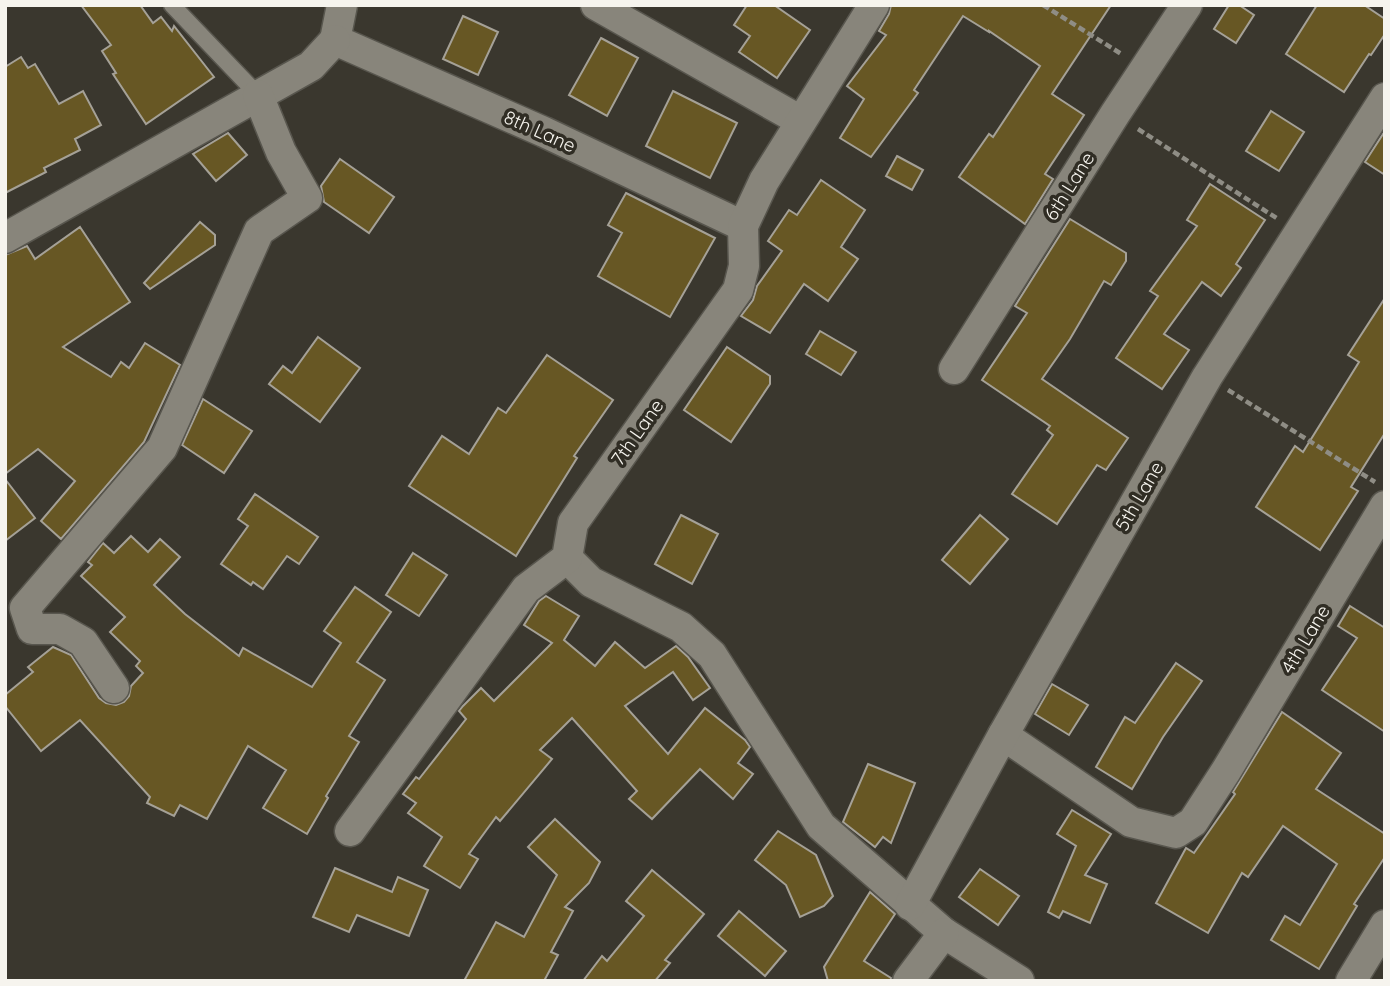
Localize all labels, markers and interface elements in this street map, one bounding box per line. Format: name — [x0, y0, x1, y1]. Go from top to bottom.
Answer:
street label: 8th Lane — [500, 105, 580, 157]
street label: 6th Lane — [1039, 147, 1099, 225]
street label: 7th Lane — [606, 394, 668, 470]
street label: 5th Lane — [1110, 457, 1168, 535]
street label: 4th Lane — [1275, 600, 1335, 678]

